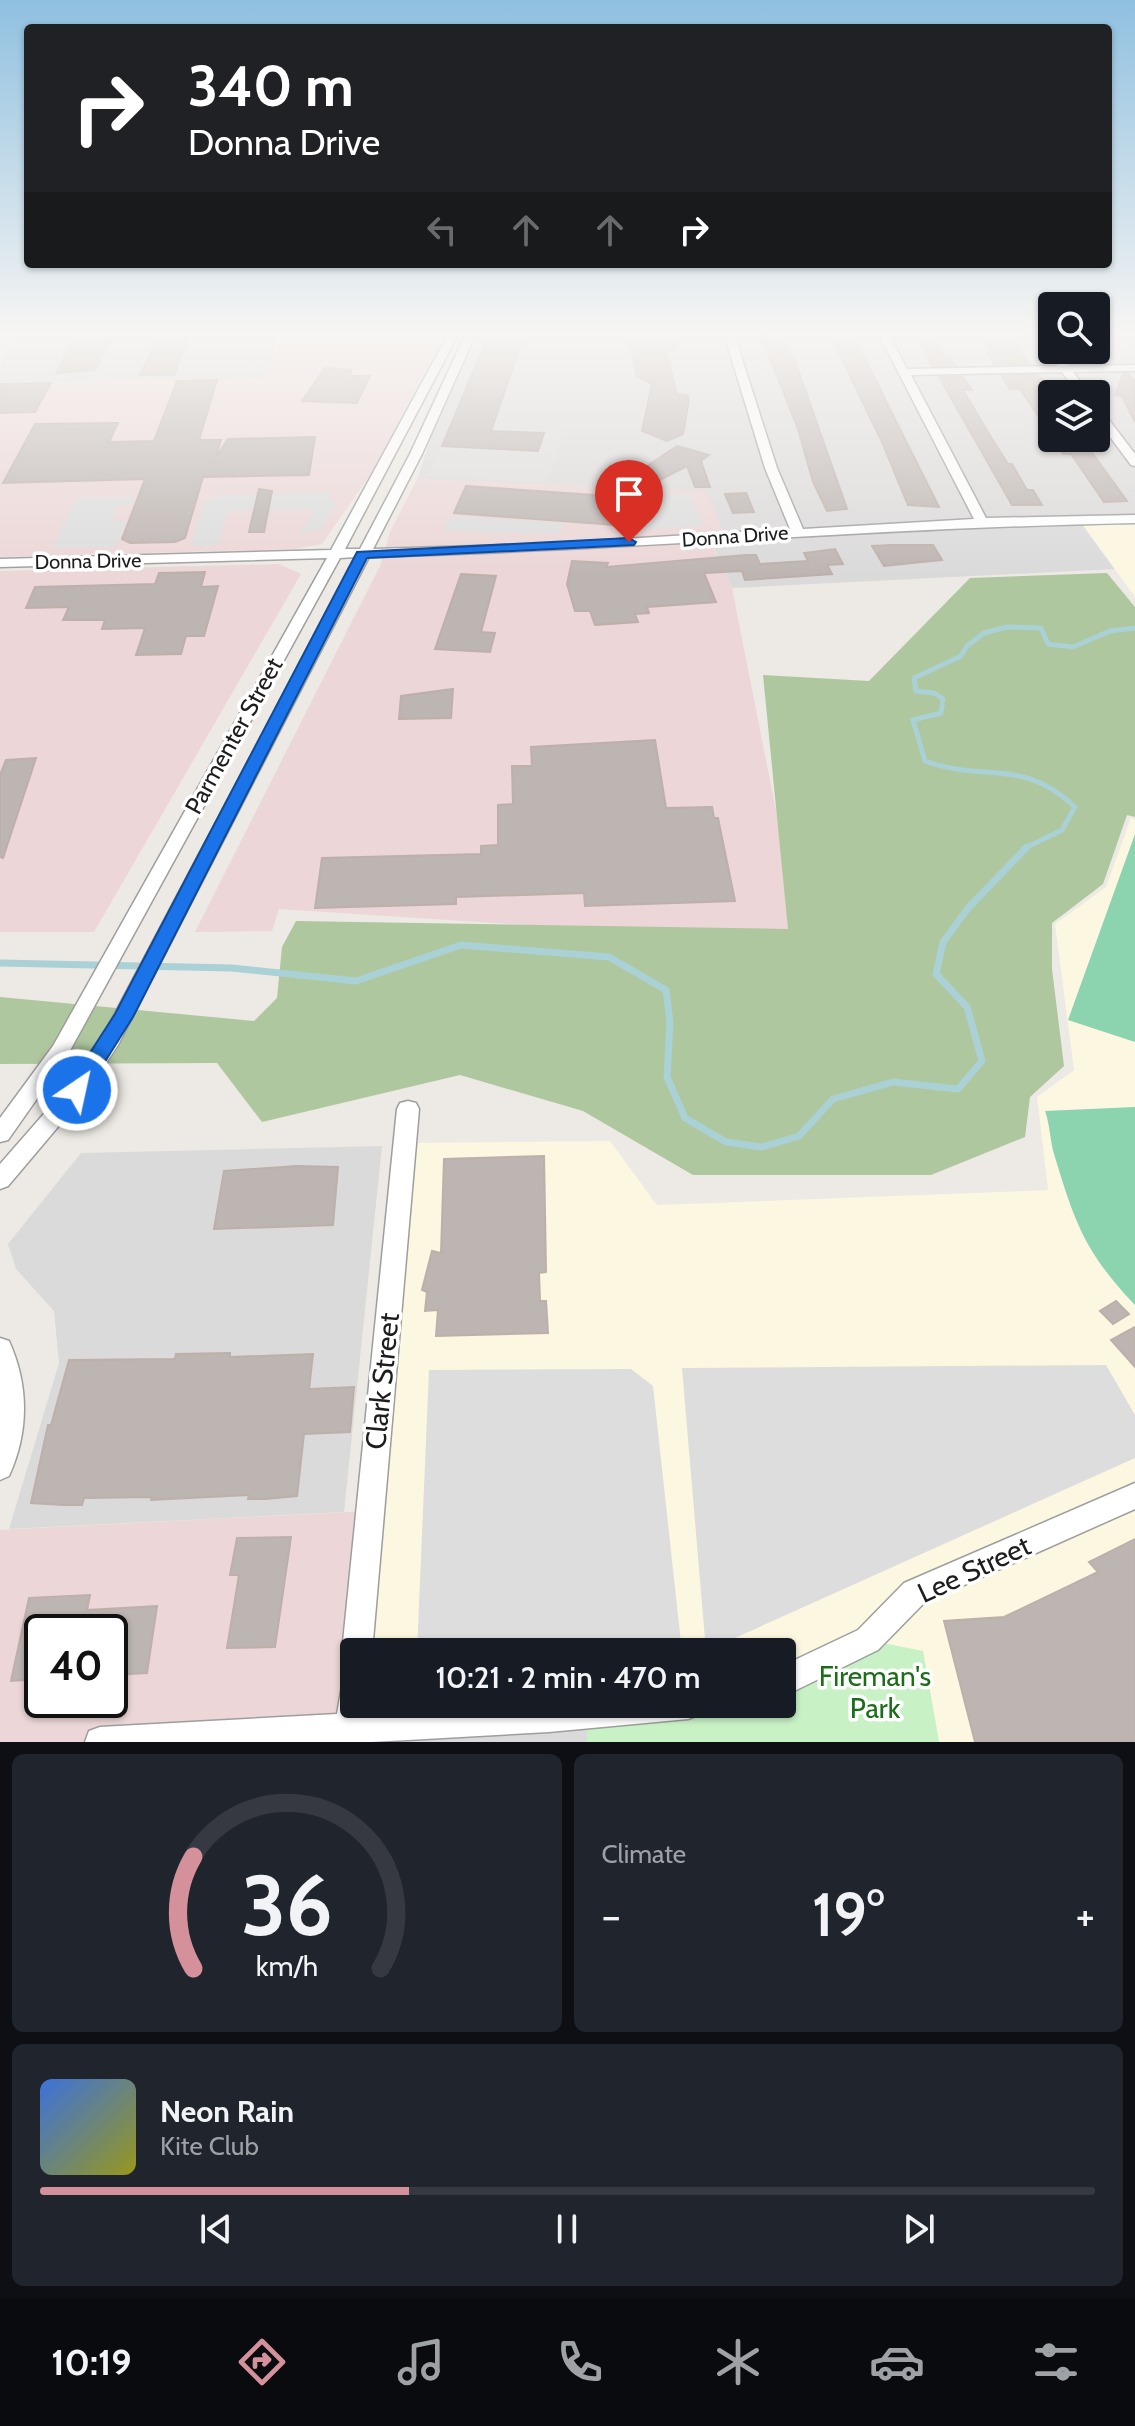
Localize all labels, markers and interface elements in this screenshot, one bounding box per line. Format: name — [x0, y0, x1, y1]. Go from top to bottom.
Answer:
text: 340 m — [188, 52, 354, 120]
icon: right — [56, 56, 160, 160]
text: Donna Drive — [188, 120, 380, 164]
icon: left — [420, 208, 464, 252]
icon: ahead — [504, 208, 548, 252]
icon: ahead — [588, 208, 632, 252]
icon: right — [672, 208, 716, 252]
map controls — [1038, 292, 1110, 452]
button: search — [1038, 292, 1110, 364]
button: layers — [1038, 380, 1110, 452]
pin — [595, 460, 663, 542]
icon: arrive — [607, 472, 651, 516]
street label: Donna Drive — [681, 520, 789, 552]
street label: Donna Drive — [34, 548, 142, 574]
street label: Parmenter Street — [179, 653, 288, 819]
position arrow — [35, 1048, 119, 1132]
street label: Clark Street — [358, 1311, 406, 1451]
street label: Lee Street — [912, 1528, 1036, 1610]
speed limit sign: 40 — [24, 1614, 128, 1718]
text: 10:21 · 2 min · 470 m — [435, 1659, 701, 1696]
park label: Fireman's Park — [819, 1659, 931, 1725]
text: Climate — [602, 1838, 686, 1870]
text: 36 — [241, 1855, 333, 1956]
text: 19° — [812, 1878, 884, 1951]
text: − — [602, 1889, 621, 1942]
text: + — [1076, 1889, 1095, 1942]
text: km/h — [255, 1948, 318, 1983]
text: Neon Rain — [160, 2093, 294, 2130]
text: Kite Club — [160, 2130, 259, 2162]
icon: previous — [194, 2207, 238, 2251]
icon: pause — [545, 2207, 589, 2251]
icon: next — [897, 2207, 941, 2251]
icon: directions — [234, 2334, 290, 2390]
icon: music — [393, 2334, 449, 2390]
icon: phone — [552, 2334, 608, 2390]
icon: climate — [710, 2334, 766, 2390]
icon: car — [869, 2334, 925, 2390]
icon: filters — [1028, 2334, 1084, 2390]
text: 10:19 — [51, 2340, 132, 2384]

